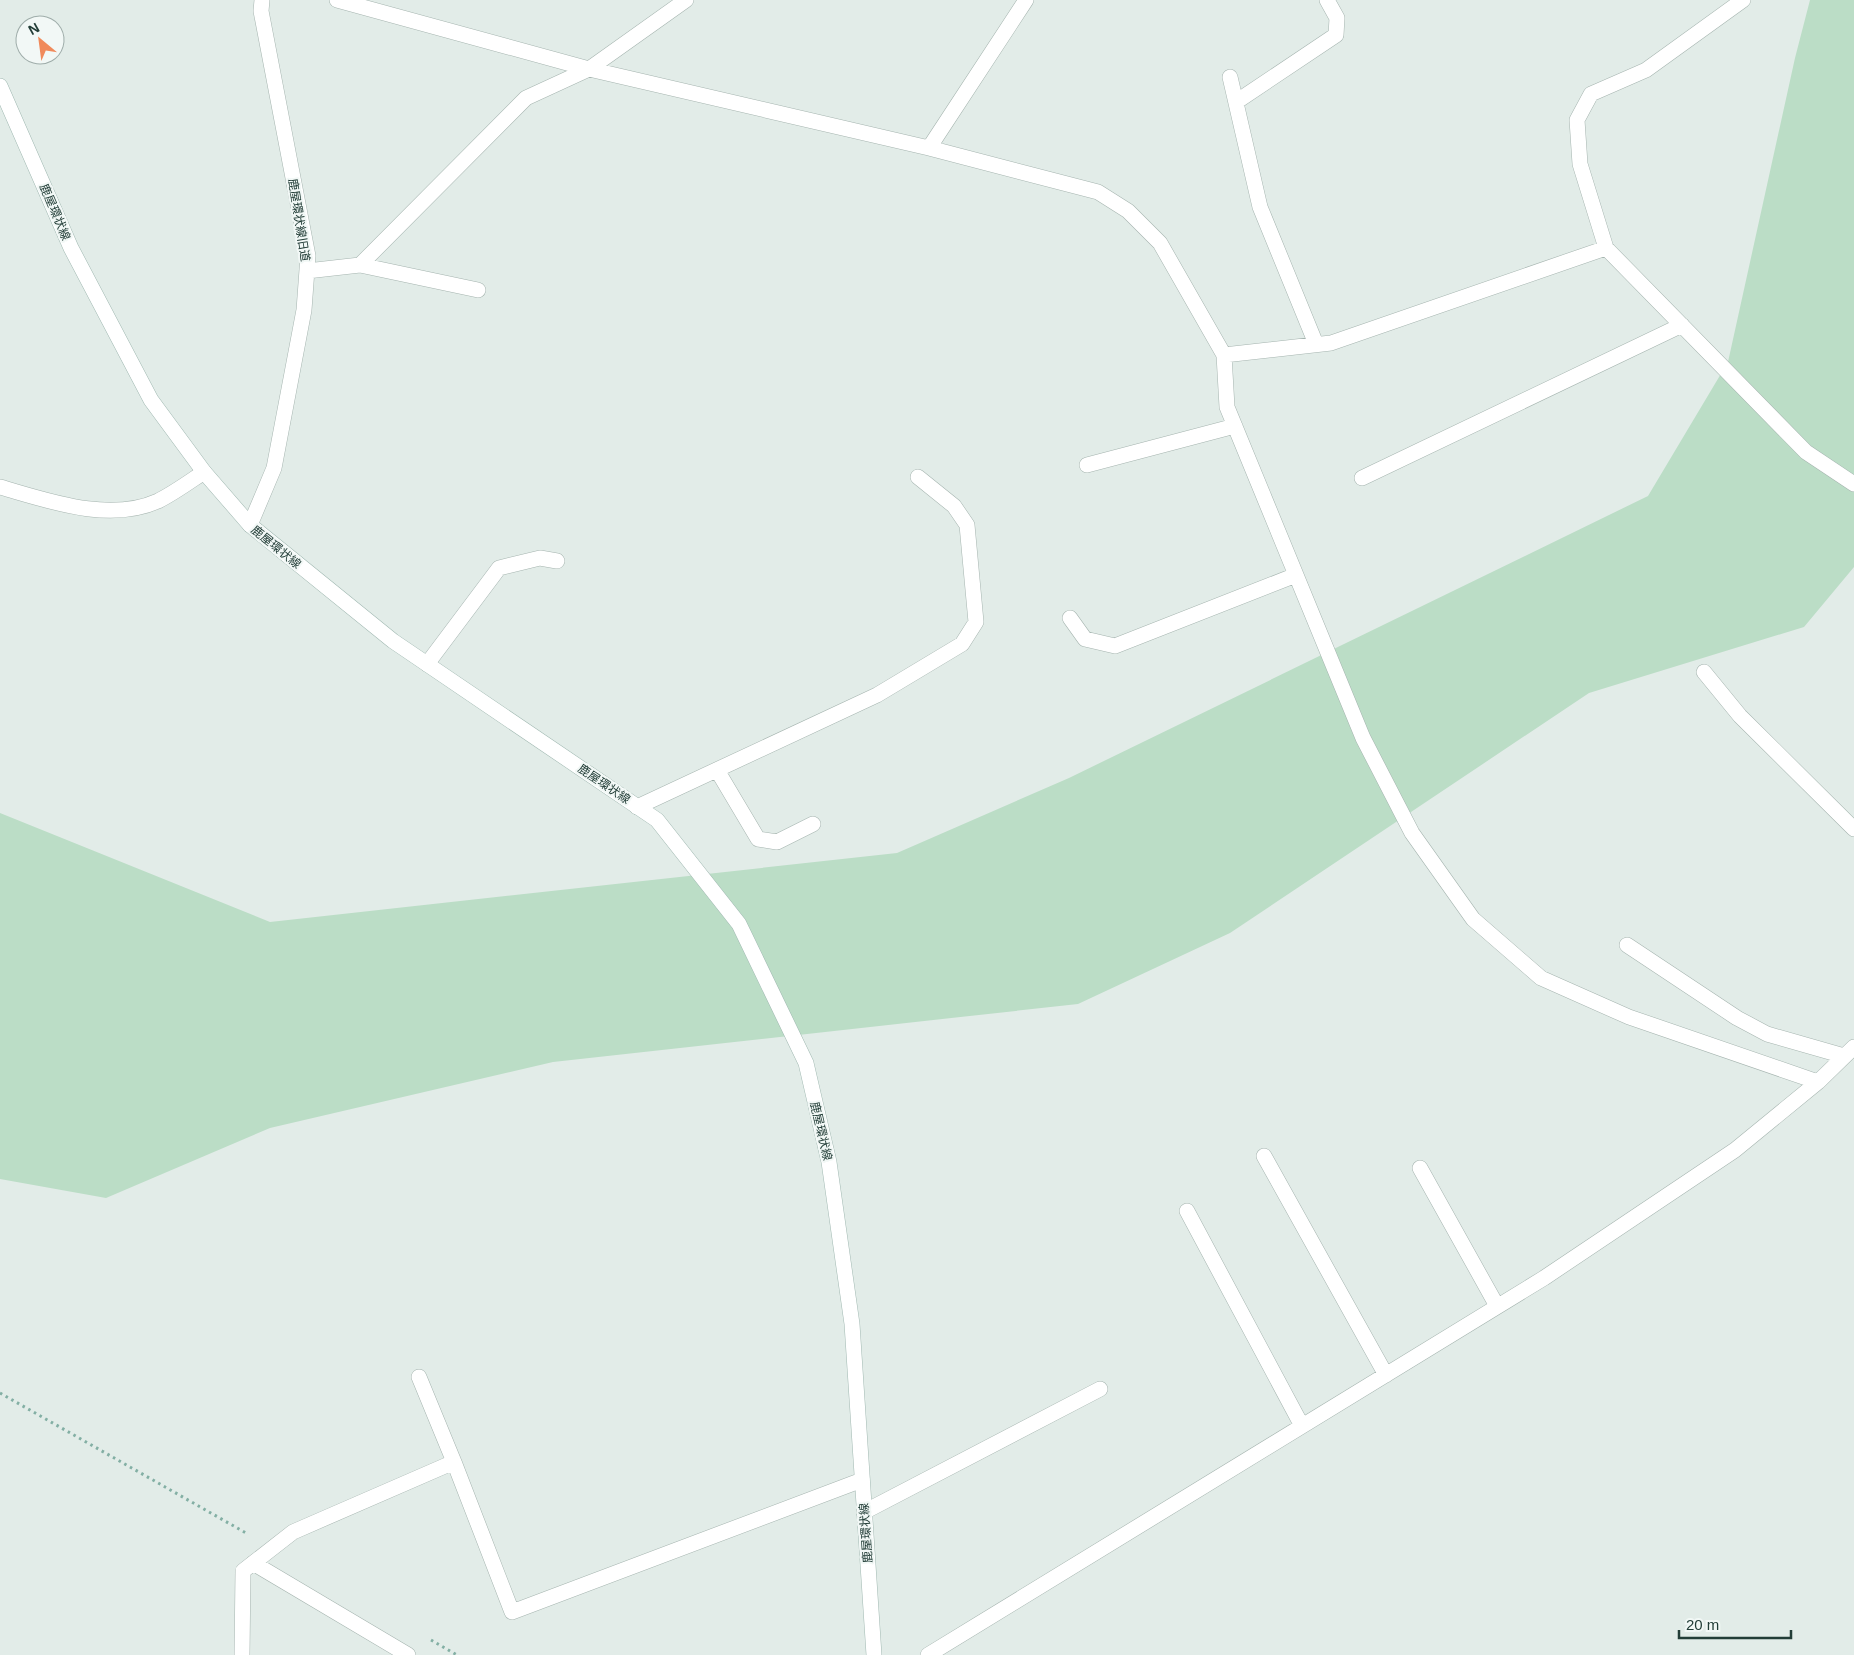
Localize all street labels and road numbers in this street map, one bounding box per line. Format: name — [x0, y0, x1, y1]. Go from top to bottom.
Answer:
street label: 鹿屋環状線旧道 — [286, 177, 312, 263]
street label: 鹿屋環状線 — [37, 182, 73, 242]
street label: 鹿屋環状線 — [248, 523, 304, 571]
street label: 鹿屋環状線 — [575, 761, 633, 807]
street label: 鹿屋環状線 — [807, 1100, 835, 1162]
street label: 鹿屋環状線 — [857, 1503, 875, 1563]

